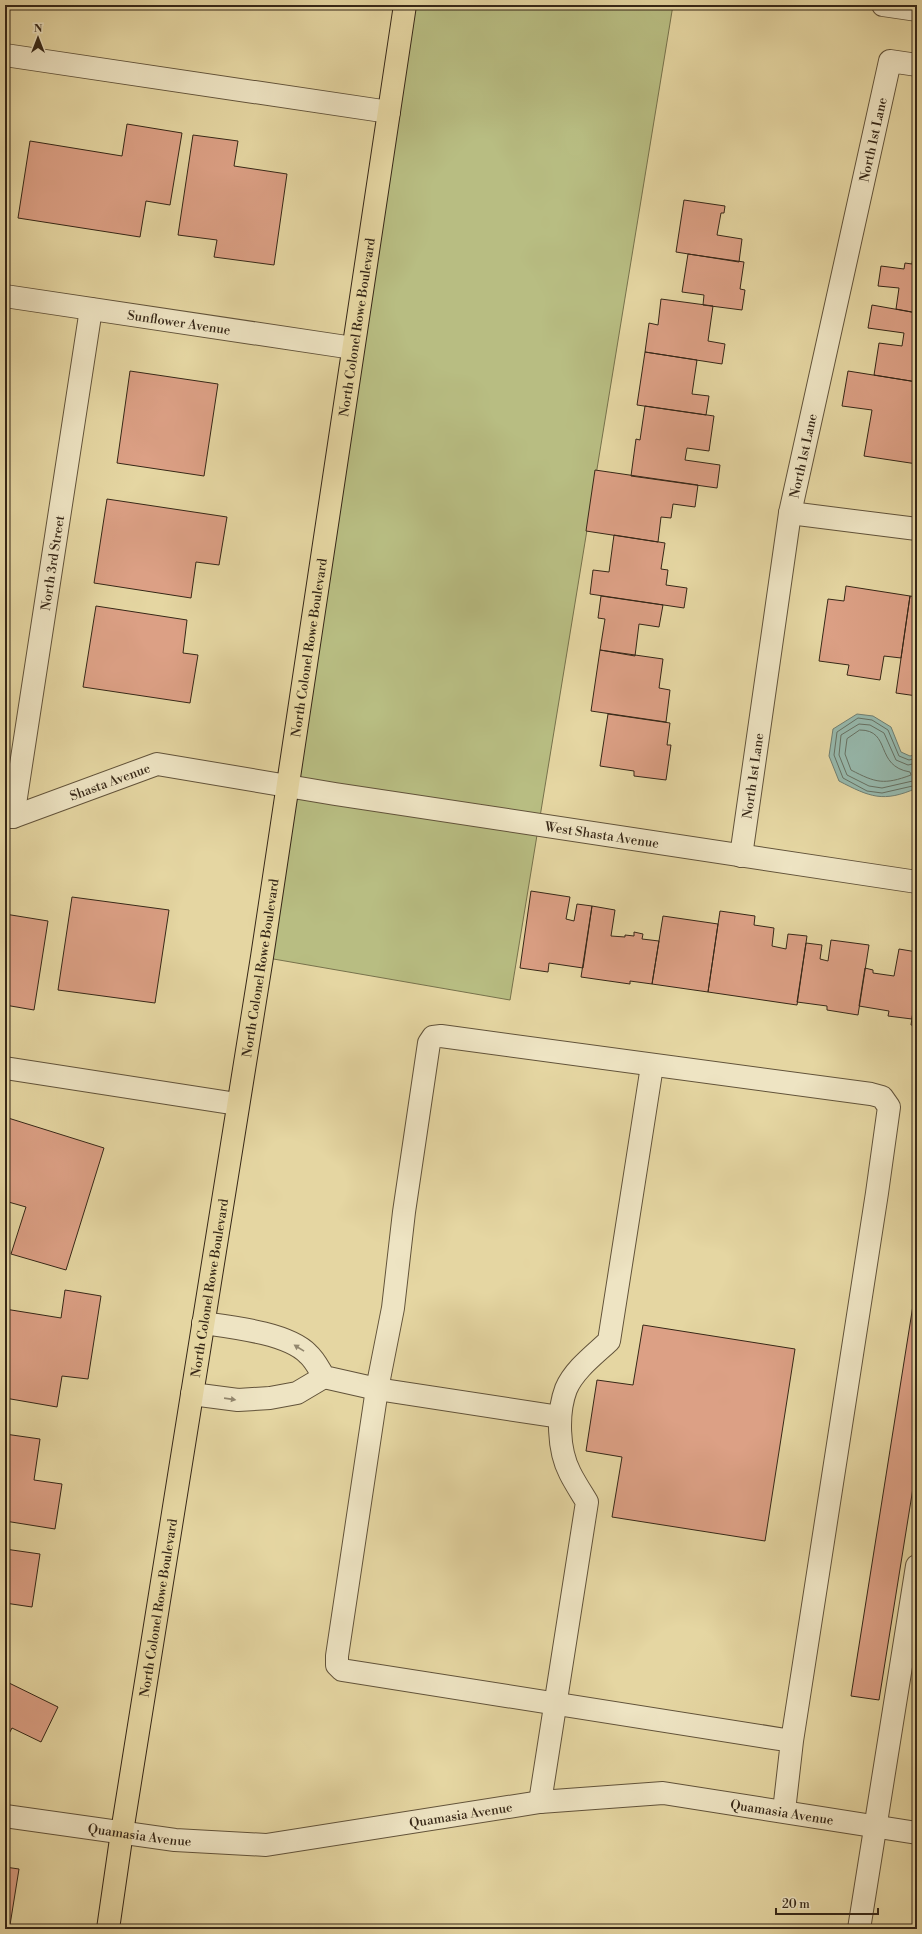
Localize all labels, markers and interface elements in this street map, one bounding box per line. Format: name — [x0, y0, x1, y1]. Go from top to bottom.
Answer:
north arrow — [18, 18, 58, 58]
text: N — [34, 22, 43, 36]
street label: North 1st Lane — [856, 95, 891, 184]
street label: North Colonel Rowe Boulevard — [336, 236, 379, 418]
street label: Sunflower Avenue — [126, 307, 232, 339]
street label: North 1st Lane — [786, 412, 821, 500]
street label: North 3rd Street — [38, 514, 68, 612]
street label: North Colonel Rowe Boulevard — [288, 557, 331, 738]
street label: North 1st Lane — [739, 732, 768, 820]
street label: Shasta Avenue — [68, 760, 153, 804]
street label: West Shasta Avenue — [543, 819, 660, 852]
street label: North Colonel Rowe Boulevard — [239, 877, 283, 1059]
street label: North Colonel Rowe Boulevard — [188, 1197, 232, 1379]
one-way arrow — [294, 1344, 304, 1352]
one-way arrow — [224, 1396, 236, 1402]
street label: North Colonel Rowe Boulevard — [137, 1517, 181, 1698]
street label: Quamasia Avenue — [729, 1797, 835, 1829]
street label: Quamasia Avenue — [408, 1799, 514, 1831]
street label: Quamasia Avenue — [87, 1821, 192, 1850]
scale bar — [776, 1890, 878, 1916]
text: 20 m — [782, 1897, 810, 1912]

